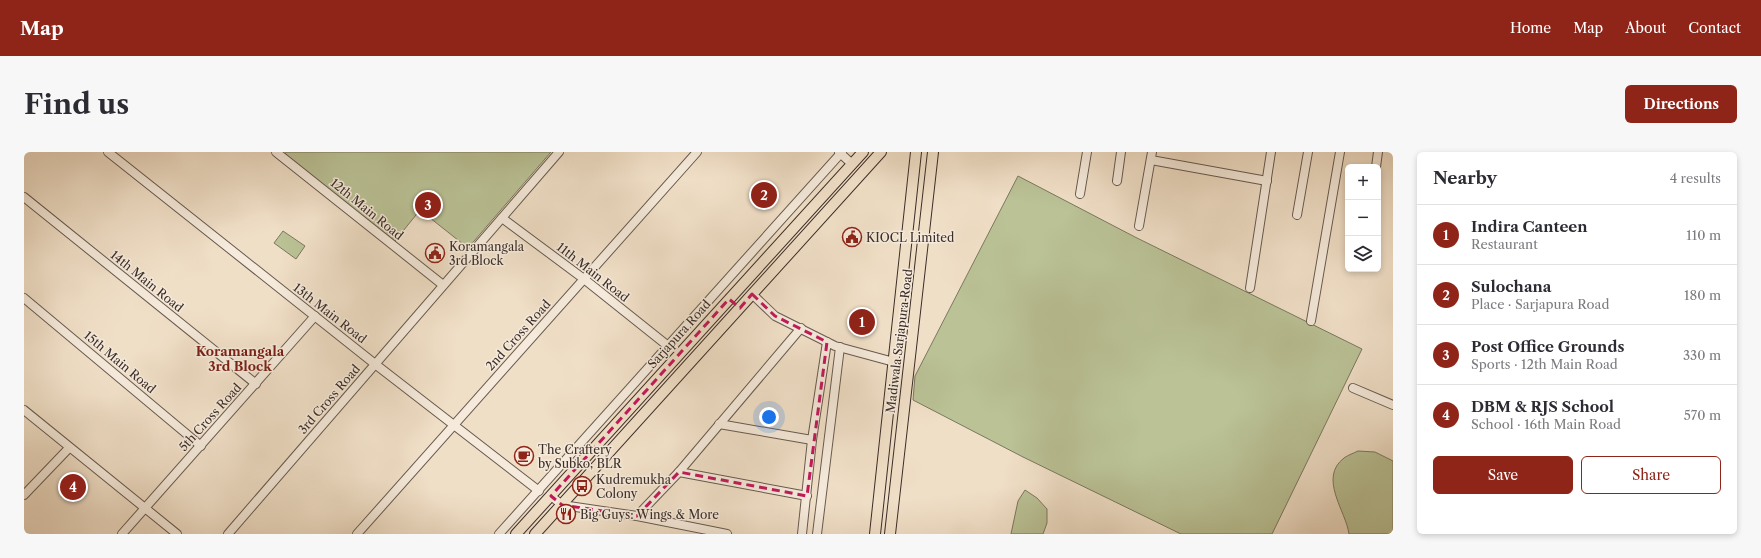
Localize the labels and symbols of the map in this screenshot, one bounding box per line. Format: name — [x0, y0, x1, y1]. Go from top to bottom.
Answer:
street label: 12th Main Road — [328, 175, 407, 243]
pin: 2 — [751, 180, 777, 210]
pin: 3 — [415, 190, 441, 220]
public building icon: KIOCL Limited — [841, 226, 863, 248]
place label: KIOCL Limited — [866, 230, 955, 245]
place label: Koramangala 3rd Block — [449, 239, 525, 268]
street label: 11th Main Road — [554, 239, 633, 305]
public building icon: Koramangala 3rd Block — [424, 242, 446, 264]
street label: 14th Main Road — [108, 247, 187, 315]
street label: Madiwala Sarjapura Road — [883, 267, 915, 414]
street label: 13th Main Road — [290, 280, 370, 347]
street label: 2nd Cross Road — [482, 296, 554, 373]
street label: Sarjapura Road — [644, 296, 714, 371]
pin: 1 — [849, 307, 875, 337]
street label: 15th Main Road — [81, 328, 159, 397]
district label: Koramangala 3rd Block — [196, 343, 285, 374]
street label: 3rd Cross Road — [295, 361, 364, 437]
street label: 5th Cross Road — [176, 379, 245, 454]
your location — [759, 407, 779, 427]
place label: The Craftery by Subko, BLR — [538, 442, 623, 471]
cafe icon: The Craftery by Subko, BLR — [513, 445, 535, 467]
pin: 4 — [60, 472, 86, 502]
place label: Kudremukha Colony — [596, 472, 672, 501]
bus stop icon: Kudremukha Colony — [571, 475, 593, 497]
restaurant icon: Big Guys: Wings & More — [555, 503, 577, 525]
place label: Big Guys: Wings & More — [580, 507, 719, 522]

